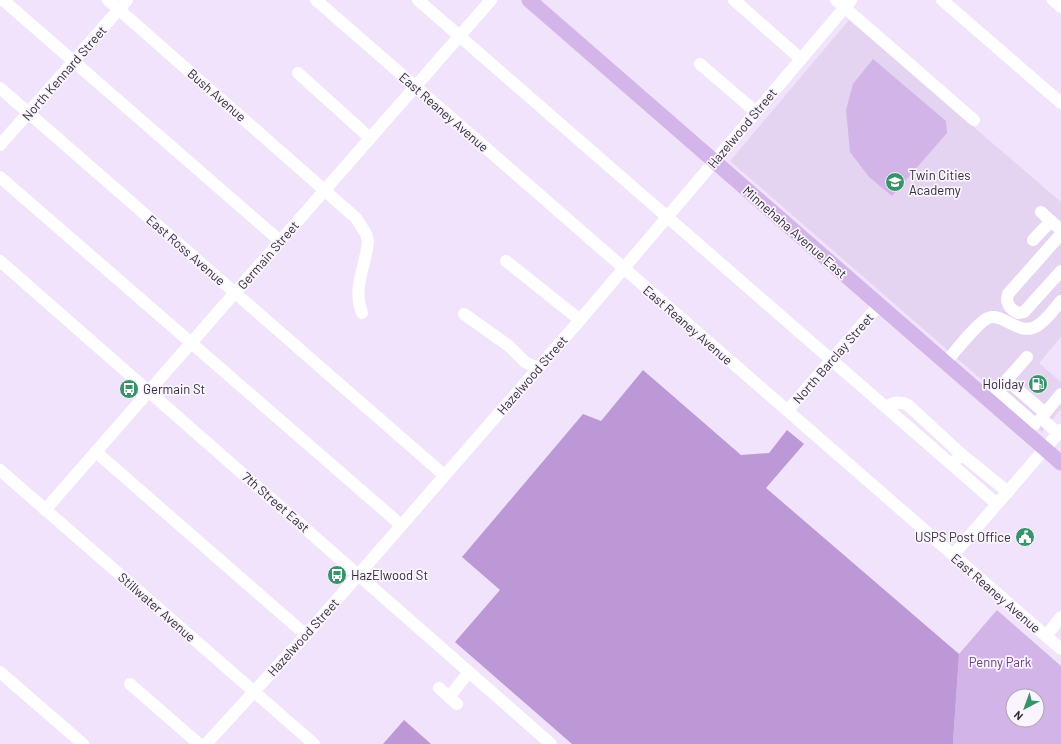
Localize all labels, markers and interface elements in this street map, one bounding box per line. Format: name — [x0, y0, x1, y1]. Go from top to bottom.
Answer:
street label: North Kennard Street — [18, 22, 110, 124]
street label: Bush Avenue — [185, 65, 250, 125]
street label: East Reaney Avenue — [396, 69, 492, 155]
street label: Hazelwood Street — [704, 85, 780, 171]
place label: Twin Cities Academy — [909, 167, 971, 198]
school or university icon: Twin Cities Academy — [884, 171, 906, 193]
street label: Minnehaha Avenue East — [740, 182, 850, 282]
street label: East Ross Avenue — [143, 211, 229, 289]
street label: Germain Street — [234, 218, 302, 292]
street label: East Reaney Avenue — [640, 282, 736, 368]
street label: North Barclay Street — [789, 309, 877, 407]
street label: Hazelwood Street — [493, 332, 571, 418]
fuel station icon: Holiday — [1027, 373, 1049, 395]
place label: Holiday — [982, 376, 1024, 392]
bus stop icon: Germain St — [118, 378, 140, 400]
place label: Germain St — [143, 381, 205, 397]
street label: 7th Street East — [239, 468, 313, 536]
public building icon: USPS Post Office — [1014, 526, 1036, 548]
place label: USPS Post Office — [915, 529, 1011, 545]
street label: East Reaney Avenue — [948, 550, 1044, 636]
bus stop icon: HazElwood St — [326, 564, 348, 586]
place label: HazElwood St — [351, 567, 428, 583]
street label: Stillwater Avenue — [115, 569, 199, 645]
street label: Hazelwood Street — [264, 595, 342, 679]
park label: Penny Park — [969, 654, 1032, 670]
north arrow — [1005, 688, 1045, 728]
text: N — [1011, 709, 1025, 723]

